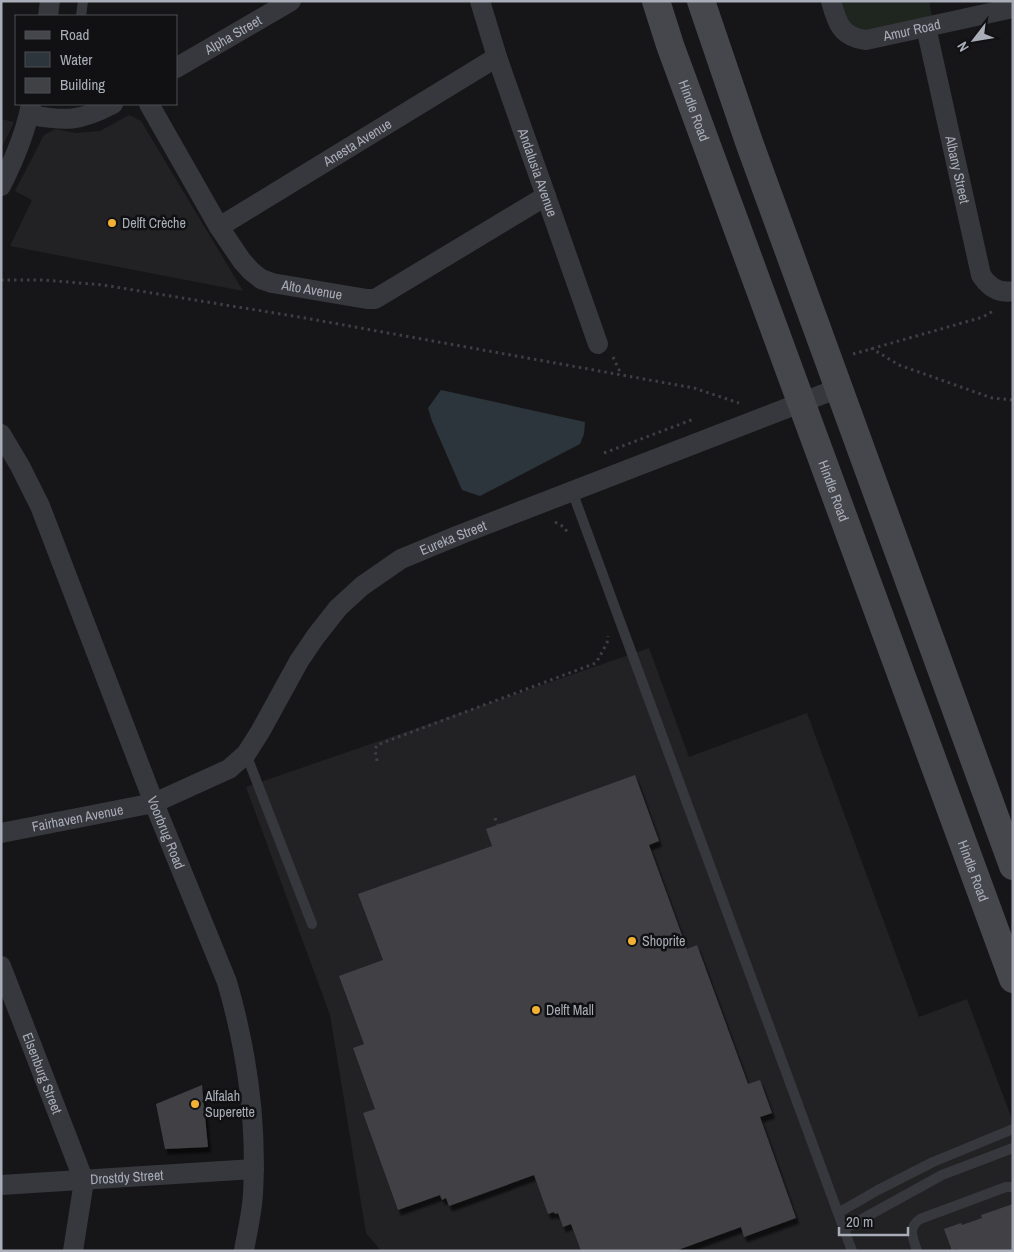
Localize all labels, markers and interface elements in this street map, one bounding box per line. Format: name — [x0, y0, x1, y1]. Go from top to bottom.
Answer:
street label: Alpha Street — [200, 11, 265, 59]
legend — [15, 15, 178, 105]
street label: Amur Road — [881, 15, 942, 45]
north arrow — [949, 15, 999, 65]
text: Road — [60, 24, 89, 45]
text: N — [953, 39, 973, 55]
text: Water — [60, 49, 92, 70]
text: Building — [60, 74, 105, 95]
street label: Hindle Road — [675, 77, 714, 144]
street label: Anesta Avenue — [319, 115, 395, 171]
street label: Andalusia Avenue — [513, 125, 561, 219]
street label: Albany Street — [941, 133, 974, 205]
place label: Delft Crèche — [122, 214, 186, 232]
marker: Delft Crèche — [106, 217, 118, 229]
street label: Alto Avenue — [279, 276, 344, 304]
street label: Hindle Road — [814, 458, 853, 524]
street label: Eureka Street — [417, 516, 489, 559]
street label: Voorbrug Road — [143, 794, 189, 872]
street label: Fairhaven Avenue — [30, 800, 125, 836]
street label: Hindle Road — [954, 838, 993, 904]
place label: Shoprite — [642, 932, 685, 950]
marker: Shoprite — [626, 935, 638, 947]
place label: Delft Mall — [546, 1001, 594, 1019]
marker: Delft Mall — [530, 1004, 542, 1016]
street label: Elsenburg Street — [19, 1030, 66, 1116]
place label: Alfalah Superette — [204, 1087, 255, 1121]
marker: Alfalah Superette — [189, 1098, 201, 1110]
street label: Drostdy Street — [90, 1166, 164, 1188]
scale bar — [839, 1204, 908, 1236]
text: 20 m — [846, 1211, 873, 1232]

